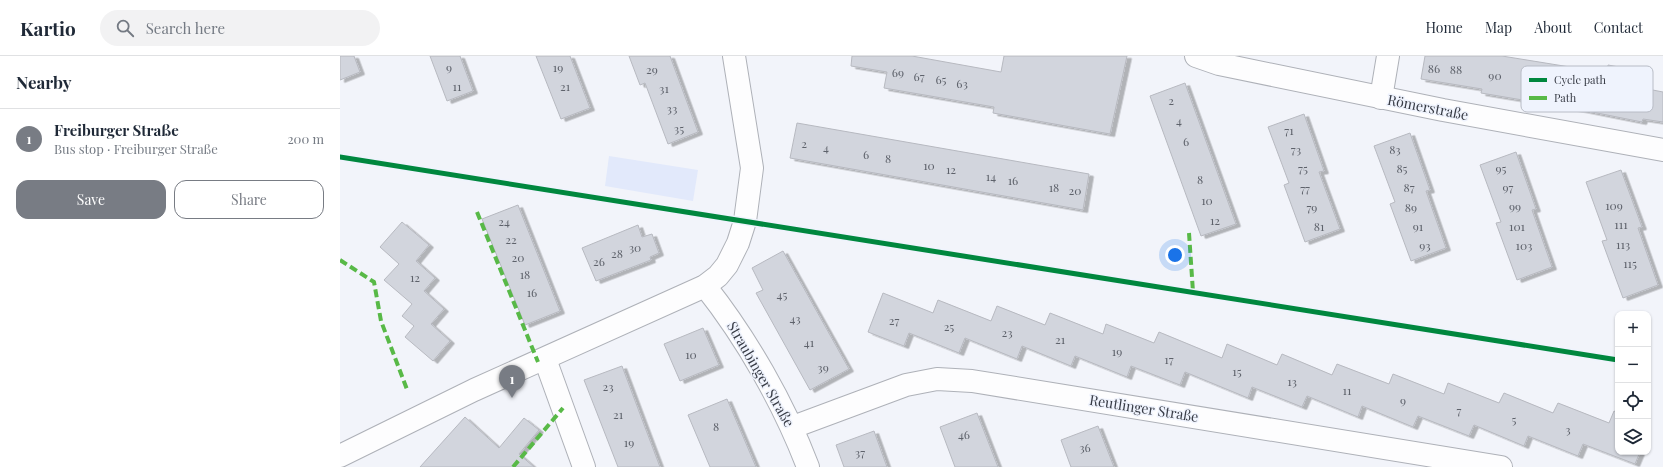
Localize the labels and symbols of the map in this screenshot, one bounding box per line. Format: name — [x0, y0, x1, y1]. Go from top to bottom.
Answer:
house number: 9 — [446, 59, 452, 75]
house number: 19 — [553, 59, 563, 75]
house number: 86 — [1428, 60, 1440, 76]
house number: 29 — [646, 61, 658, 77]
house number: 88 — [1450, 61, 1462, 77]
house number: 69 — [892, 64, 904, 80]
legend — [1521, 66, 1653, 112]
house number: 90 — [1488, 67, 1502, 83]
house number: 67 — [913, 68, 925, 84]
house number: 65 — [935, 71, 947, 87]
text: Cycle path — [1554, 72, 1606, 87]
house number: 63 — [956, 75, 968, 91]
house number: 11 — [453, 78, 462, 94]
house number: 21 — [560, 78, 571, 94]
house number: 31 — [659, 80, 669, 96]
street label: Römerstraße — [1386, 90, 1470, 124]
text: Path — [1554, 90, 1577, 105]
house number: 2 — [1168, 92, 1174, 108]
house number: 33 — [667, 100, 677, 116]
house number: 4 — [1176, 112, 1182, 128]
house number: 35 — [674, 120, 684, 136]
house number: 71 — [1284, 122, 1294, 138]
house number: 6 — [1183, 133, 1189, 149]
house number: 2 — [801, 135, 807, 151]
house number: 4 — [823, 139, 829, 155]
house number: 73 — [1291, 141, 1301, 157]
house number: 83 — [1389, 141, 1401, 157]
house number: 6 — [863, 146, 869, 162]
house number: 8 — [885, 150, 891, 166]
house number: 10 — [923, 157, 935, 173]
house number: 75 — [1298, 160, 1308, 176]
house number: 85 — [1396, 160, 1408, 176]
house number: 95 — [1495, 160, 1507, 176]
house number: 12 — [946, 161, 956, 177]
house number: 14 — [986, 168, 996, 184]
house number: 8 — [1197, 171, 1203, 187]
house number: 16 — [1008, 172, 1018, 188]
house number: 18 — [1049, 179, 1059, 195]
house number: 87 — [1403, 179, 1415, 195]
house number: 97 — [1503, 179, 1514, 195]
house number: 77 — [1300, 180, 1310, 196]
house number: 20 — [1069, 182, 1081, 198]
house number: 10 — [1201, 192, 1213, 208]
house number: 109 — [1605, 197, 1623, 213]
house number: 99 — [1509, 198, 1521, 214]
house number: 79 — [1307, 199, 1317, 215]
house number: 89 — [1405, 199, 1417, 215]
house number: 12 — [1210, 212, 1220, 228]
house number: 24 — [498, 213, 510, 229]
house number: 111 — [1614, 216, 1628, 232]
house number: 81 — [1314, 218, 1325, 234]
house number: 91 — [1413, 218, 1424, 234]
house number: 101 — [1509, 218, 1526, 234]
house number: 22 — [505, 231, 517, 247]
house number: 113 — [1616, 236, 1630, 252]
house number: 93 — [1419, 237, 1431, 253]
house number: 103 — [1515, 237, 1533, 253]
house number: 30 — [629, 239, 641, 255]
house number: 28 — [611, 245, 623, 261]
your location — [1165, 245, 1185, 265]
house number: 20 — [512, 249, 524, 265]
house number: 26 — [593, 253, 605, 269]
house number: 115 — [1623, 255, 1637, 271]
house number: 18 — [520, 266, 530, 282]
house number: 12 — [410, 269, 420, 285]
house number: 16 — [527, 284, 537, 300]
house number: 45 — [777, 286, 787, 302]
house number: 43 — [789, 310, 801, 326]
house number: 27 — [889, 312, 899, 328]
street label: Straubinger Straße — [723, 318, 799, 430]
house number: 25 — [944, 318, 954, 334]
house number: 23 — [1001, 324, 1013, 340]
house number: 21 — [1055, 331, 1066, 347]
house number: 41 — [804, 334, 815, 350]
house number: 19 — [1112, 343, 1122, 359]
house number: 10 — [685, 346, 697, 362]
house number: 17 — [1164, 351, 1174, 367]
house number: 39 — [817, 359, 829, 375]
house number: 15 — [1232, 363, 1242, 379]
pin: 1 — [499, 365, 525, 398]
house number: 13 — [1287, 373, 1297, 389]
house number: 23 — [602, 378, 614, 394]
house number: 11 — [1343, 382, 1352, 398]
street label: Reutlinger Straße — [1088, 390, 1200, 426]
house number: 9 — [1400, 392, 1406, 408]
house number: 7 — [1457, 402, 1462, 418]
house number: 21 — [613, 406, 624, 422]
house number: 5 — [1512, 411, 1517, 427]
house number: 8 — [713, 418, 719, 434]
house number: 3 — [1565, 421, 1571, 437]
house number: 46 — [958, 426, 970, 442]
house number: 19 — [624, 434, 634, 450]
house number: 36 — [1079, 439, 1091, 455]
house number: 37 — [855, 444, 865, 460]

